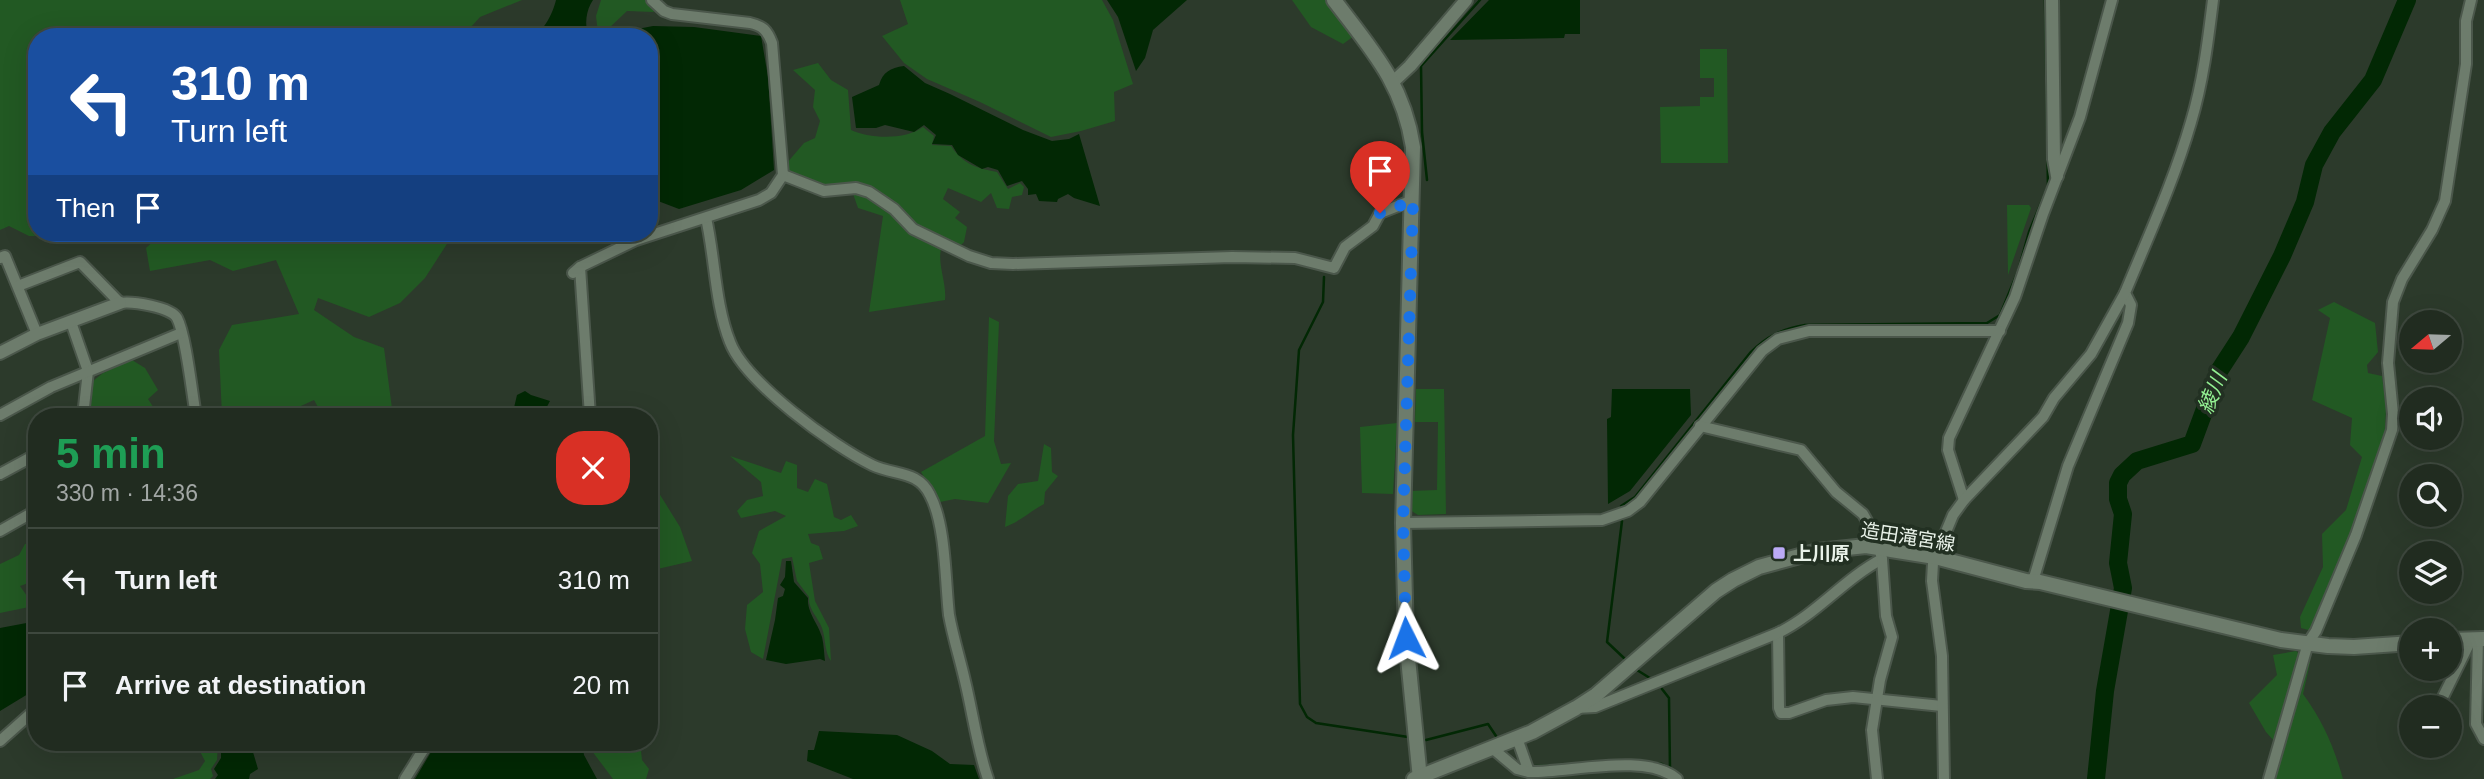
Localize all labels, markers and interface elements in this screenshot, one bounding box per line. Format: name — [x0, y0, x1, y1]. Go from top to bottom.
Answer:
icon: left — [56, 56, 147, 147]
text: 310 m — [171, 56, 310, 110]
text: Turn left — [171, 113, 287, 149]
pin — [1350, 141, 1410, 213]
icon: arrive — [1361, 152, 1399, 190]
icon: arrive — [129, 189, 167, 227]
text: Then — [56, 193, 115, 223]
north arrow — [2399, 310, 2462, 373]
map controls — [2399, 310, 2462, 758]
water label: 綾川 — [2193, 367, 2231, 417]
button: sound — [2399, 387, 2462, 450]
text: 5 min — [56, 430, 166, 477]
button: close — [556, 431, 630, 505]
button: search — [2399, 464, 2462, 527]
text: 330 m · 14:36 — [56, 480, 198, 506]
street label: 造田滝宮線 — [1859, 519, 1957, 555]
button: layers — [2399, 541, 2462, 604]
place label: 上川原 — [1793, 543, 1850, 564]
marker: 上川原 — [1771, 545, 1787, 561]
icon: left — [56, 562, 94, 600]
text: Turn left — [115, 565, 217, 595]
text: 310 m — [558, 565, 630, 595]
position arrow — [1369, 601, 1443, 675]
button: + — [2399, 618, 2462, 681]
icon: arrive — [56, 667, 94, 705]
text: Arrive at destination — [115, 670, 366, 700]
text: 20 m — [572, 670, 630, 700]
button: − — [2399, 695, 2462, 758]

